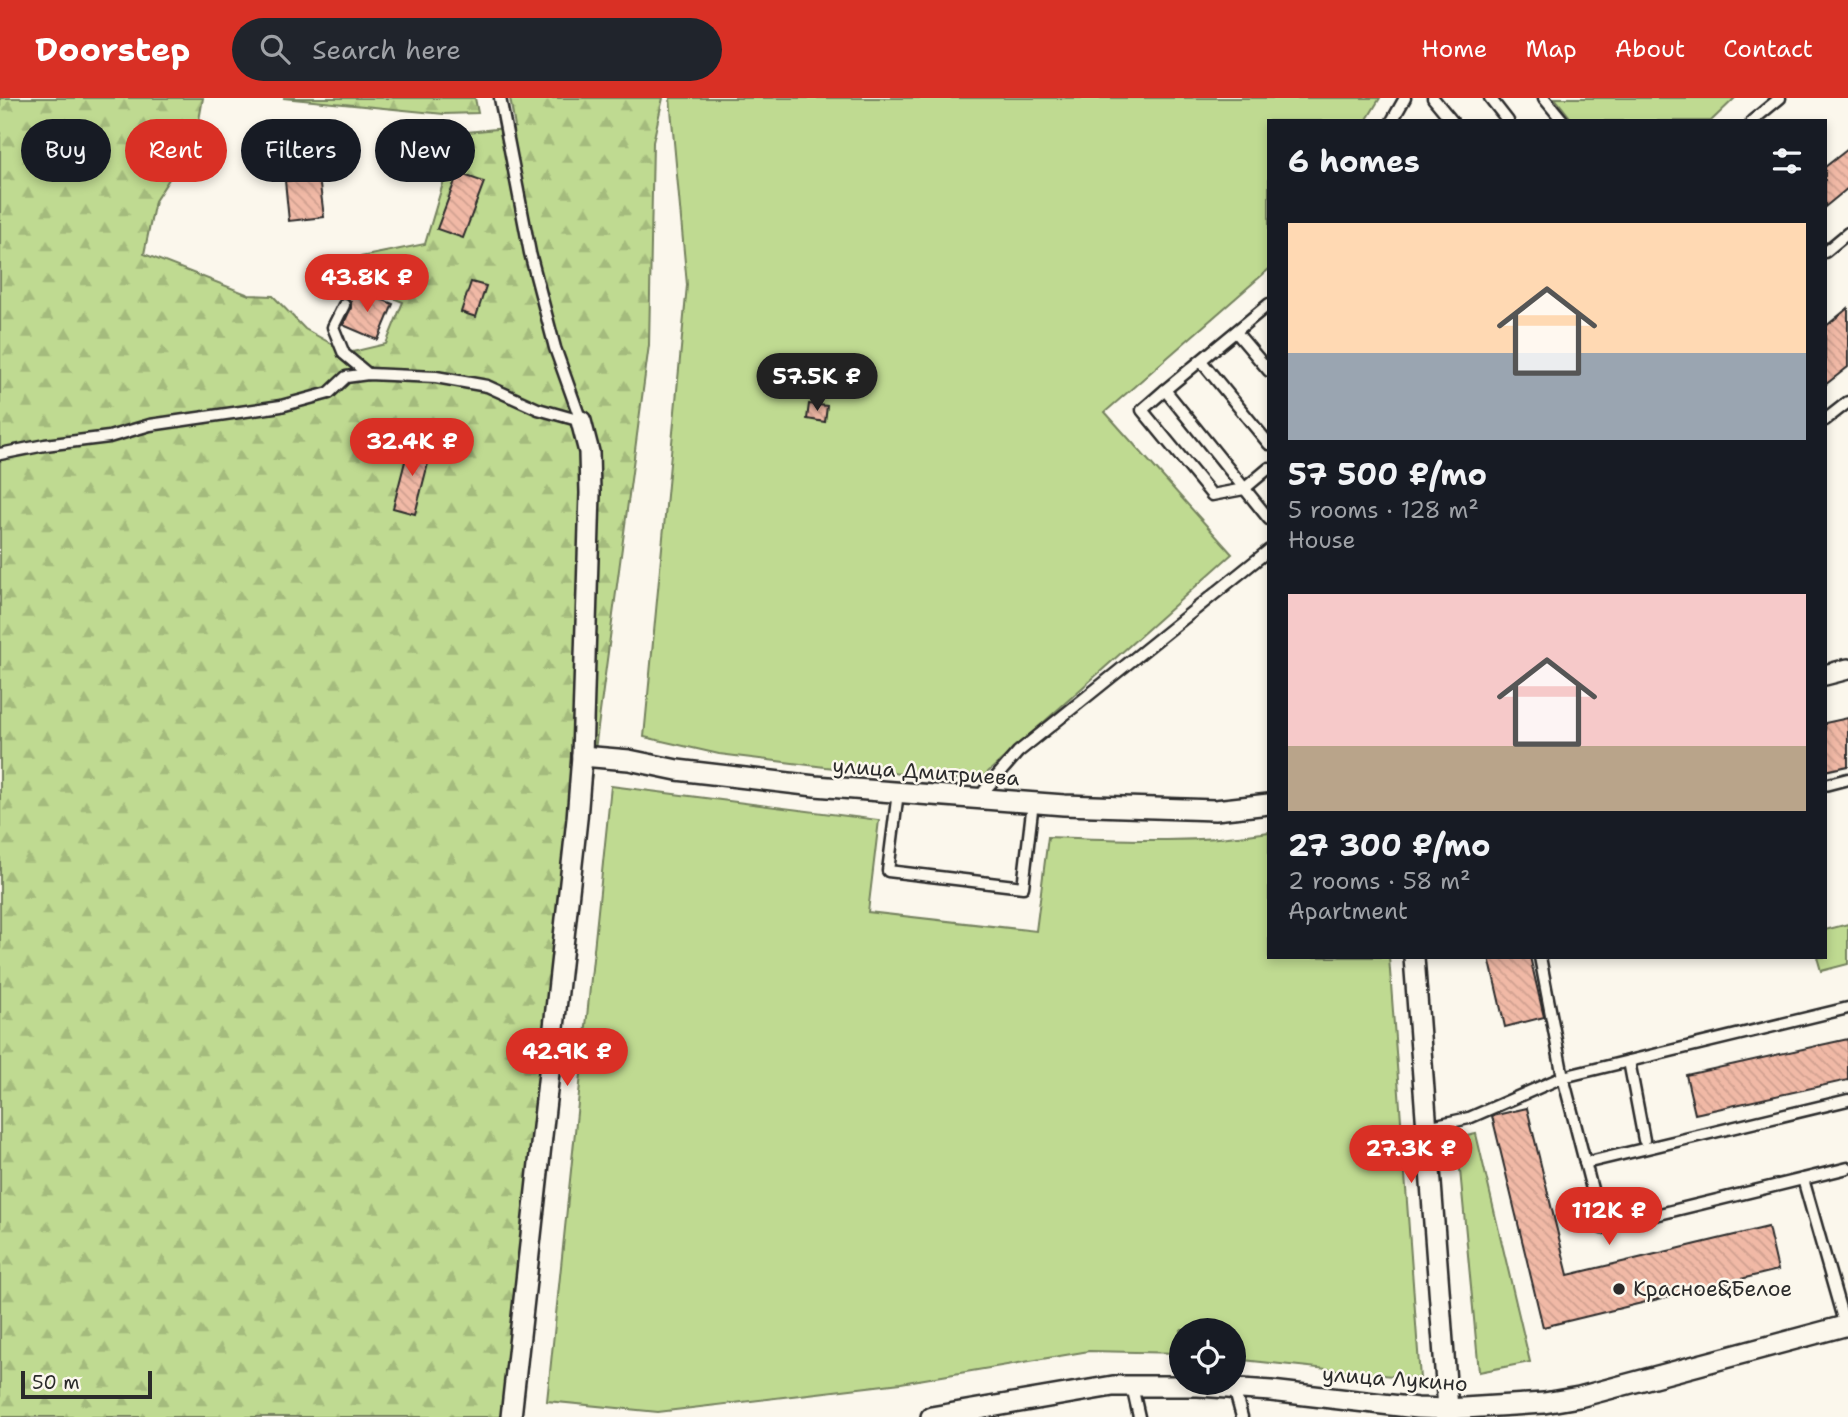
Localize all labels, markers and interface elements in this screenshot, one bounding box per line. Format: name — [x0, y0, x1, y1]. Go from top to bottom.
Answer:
search box — [232, 18, 722, 81]
text: Doorstep — [35, 27, 190, 72]
icon: search — [256, 30, 294, 68]
text: Search here — [312, 32, 461, 67]
text: Home — [1421, 33, 1487, 65]
text: Map — [1525, 33, 1577, 65]
text: About — [1615, 33, 1685, 65]
text: Contact — [1723, 33, 1813, 65]
chip: Buy — [21, 119, 111, 182]
chip: Rent — [125, 119, 227, 182]
chip: Filters — [241, 119, 361, 182]
chip: New — [375, 119, 475, 182]
text: 6 homes — [1288, 141, 1420, 182]
icon: filters — [1768, 142, 1806, 180]
pin: 43.8K ₽ — [302, 254, 432, 314]
text: 43.8K ₽ — [321, 262, 413, 292]
icon: home — [1484, 268, 1610, 394]
pin: 57.5K ₽ — [752, 354, 882, 413]
text: 57.5K ₽ — [773, 361, 861, 391]
pin: 32.4K ₽ — [347, 418, 477, 478]
text: 32.4K ₽ — [366, 426, 458, 456]
text: 57 500 ₽/mo — [1288, 454, 1487, 495]
text: 5 rooms · 128 m² — [1288, 495, 1479, 525]
text: House — [1288, 525, 1356, 555]
icon: home — [1484, 639, 1610, 765]
street label: улица Дмитриева — [832, 751, 1020, 793]
text: 27 300 ₽/mo — [1288, 825, 1490, 866]
text: 2 rooms · 58 m² — [1288, 866, 1471, 896]
text: Apartment — [1288, 896, 1408, 926]
pin: 42.9K ₽ — [502, 1028, 632, 1088]
text: 42.9K ₽ — [522, 1036, 612, 1066]
pin: 27.3K ₽ — [1346, 1126, 1476, 1185]
text: 27.3K ₽ — [1365, 1133, 1457, 1163]
pin: 112K ₽ — [1552, 1188, 1666, 1247]
text: 112K ₽ — [1571, 1195, 1647, 1225]
place label: Красное&Белое — [1633, 1275, 1792, 1303]
marker: Красное&Белое — [1611, 1281, 1627, 1297]
map controls — [1169, 1318, 1246, 1395]
button: locate — [1169, 1318, 1246, 1395]
street label: улица Лукино — [1321, 1360, 1469, 1398]
scale bar — [21, 1368, 152, 1400]
text: 50 m — [32, 1370, 80, 1395]

